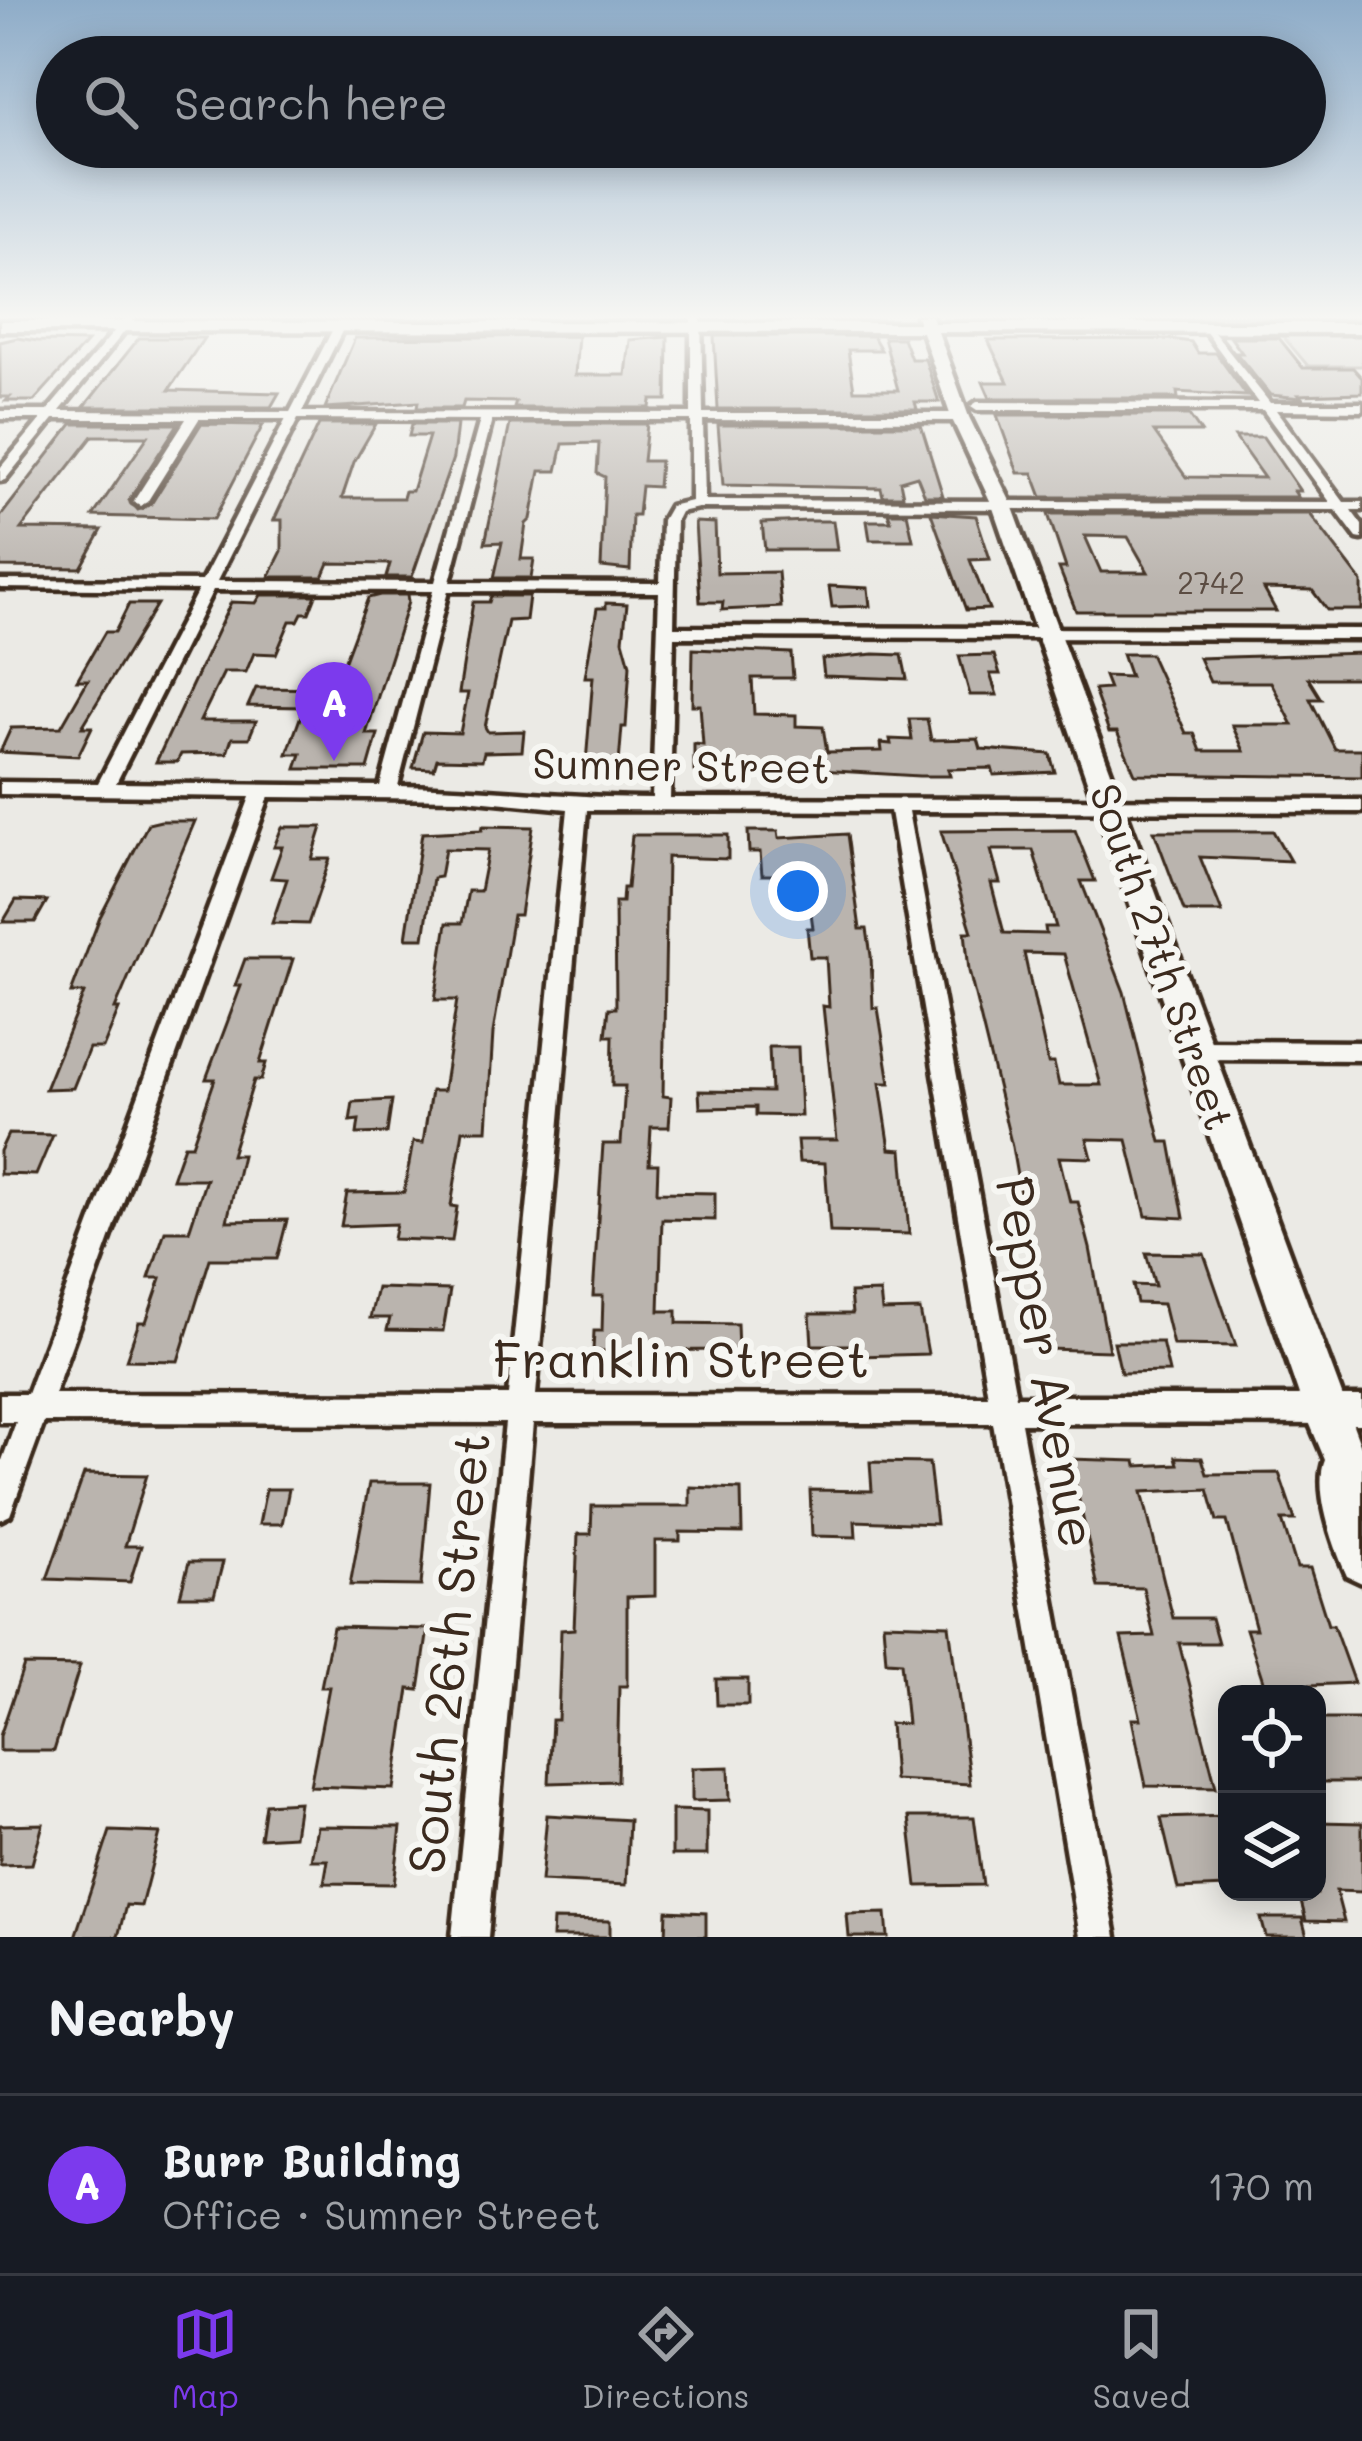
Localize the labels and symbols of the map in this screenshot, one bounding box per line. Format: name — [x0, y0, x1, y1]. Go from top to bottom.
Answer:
house number: 2742 — [1177, 562, 1245, 602]
pin: A — [295, 662, 373, 761]
street label: Sumner Street — [532, 734, 830, 795]
street label: South 27th Street — [1078, 776, 1249, 1137]
your location — [768, 861, 828, 921]
street label: Pepper Avenue — [983, 1171, 1114, 1552]
street label: Franklin Street — [493, 1324, 869, 1391]
street label: South 26th Street — [390, 1429, 503, 1877]

